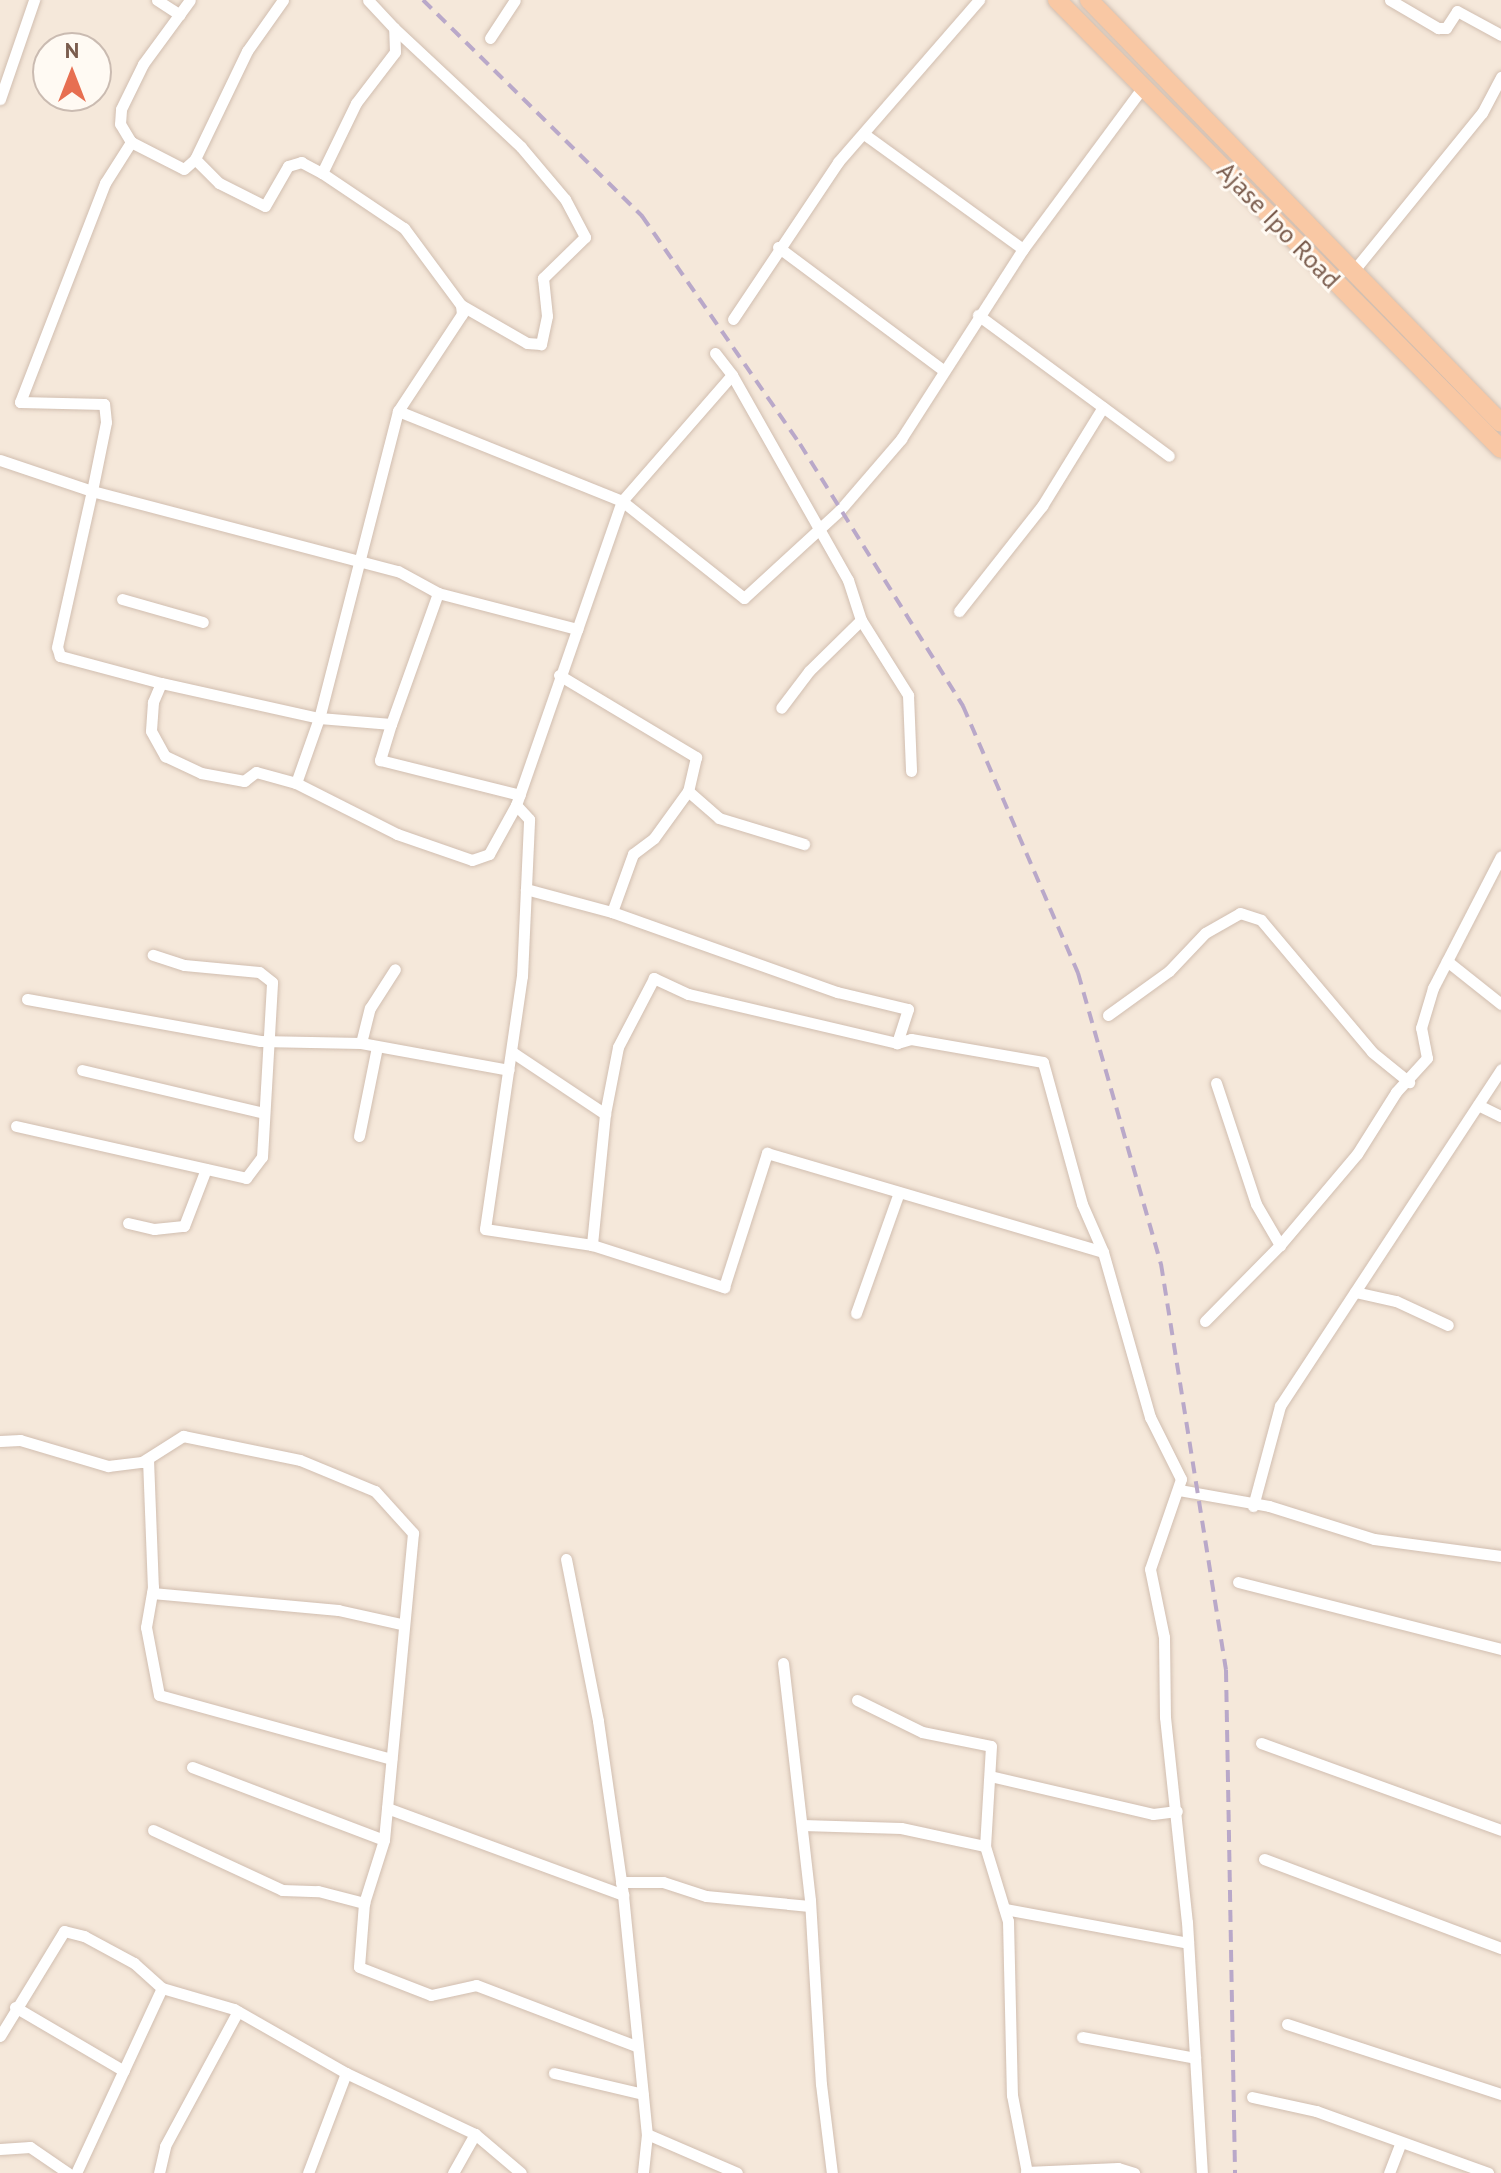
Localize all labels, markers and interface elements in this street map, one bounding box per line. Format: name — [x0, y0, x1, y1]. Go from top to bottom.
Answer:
north arrow — [32, 32, 112, 112]
text: N — [65, 36, 79, 64]
street label: Ajase Ipo Road — [1211, 155, 1347, 295]

